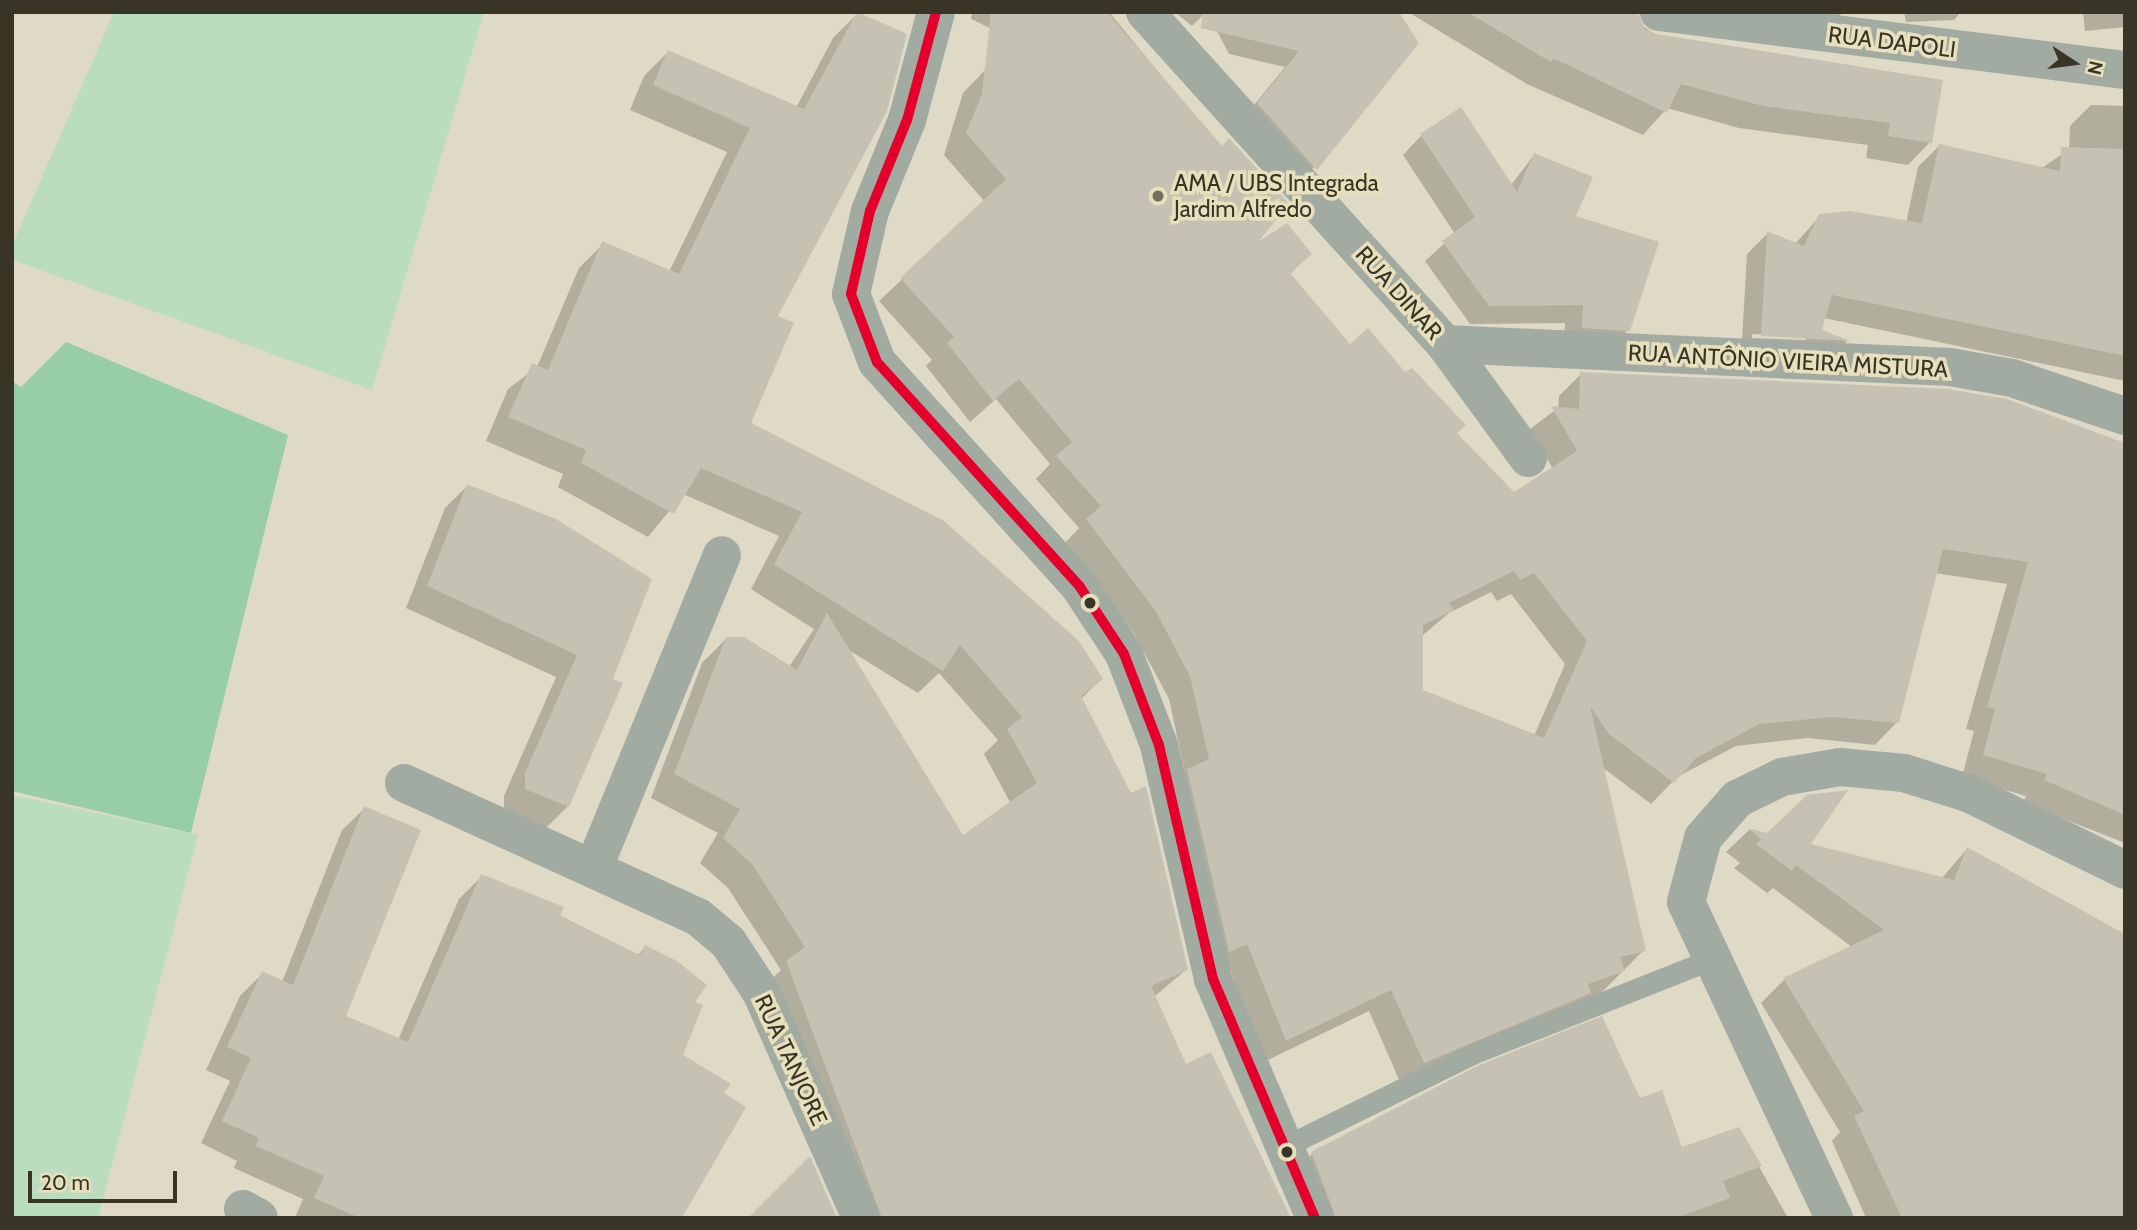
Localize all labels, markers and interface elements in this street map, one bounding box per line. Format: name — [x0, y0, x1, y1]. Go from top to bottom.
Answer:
street label: RUA DAPOLI — [1827, 20, 1957, 64]
north arrow — [2039, 28, 2109, 98]
text: N — [2082, 59, 2108, 77]
place label: AMA / UBS Integrada Jardim Alfredo — [1174, 169, 1379, 223]
marker: AMA / UBS Integrada Jardim Alfredo — [1148, 186, 1168, 206]
street label: RUA DINAR — [1350, 241, 1448, 345]
street label: RUA ANTÔNIO VIEIRA MISTURA — [1627, 339, 1949, 383]
unlabelled marker — [1083, 596, 1097, 610]
street label: RUA TANJORE — [749, 990, 833, 1130]
unlabelled marker — [1280, 1145, 1294, 1159]
scale bar — [32, 1156, 180, 1200]
text: 20 m — [41, 1170, 90, 1195]

